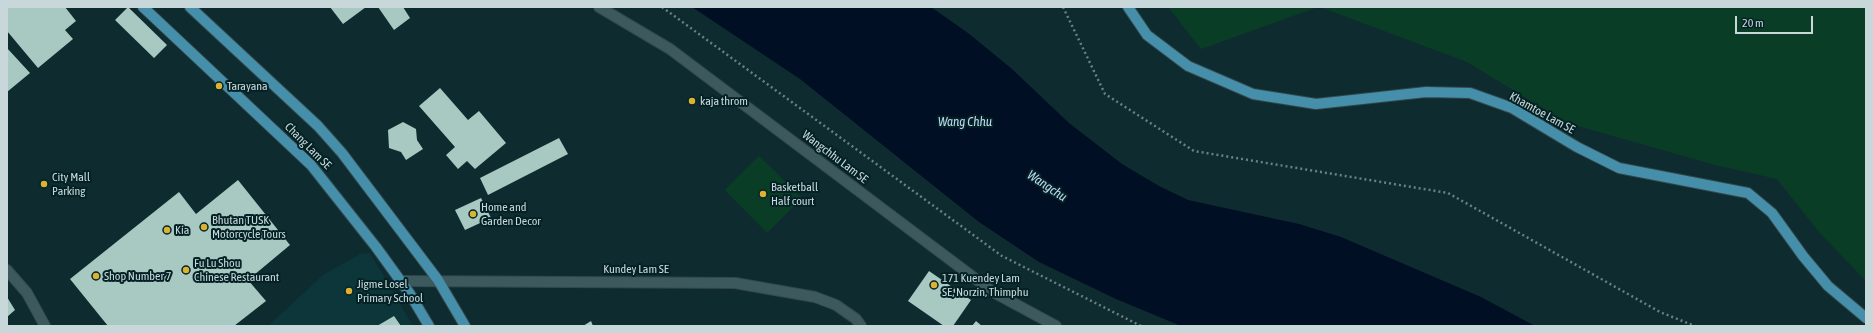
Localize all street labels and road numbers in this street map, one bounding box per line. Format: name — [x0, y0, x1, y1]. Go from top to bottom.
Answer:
street label: Khamtoe Lam SE — [1507, 89, 1577, 137]
street label: Chang Lam SE — [282, 120, 334, 172]
street label: Wangchhu Lam SE — [799, 128, 871, 186]
street label: Kundey Lam SE — [603, 262, 669, 276]

